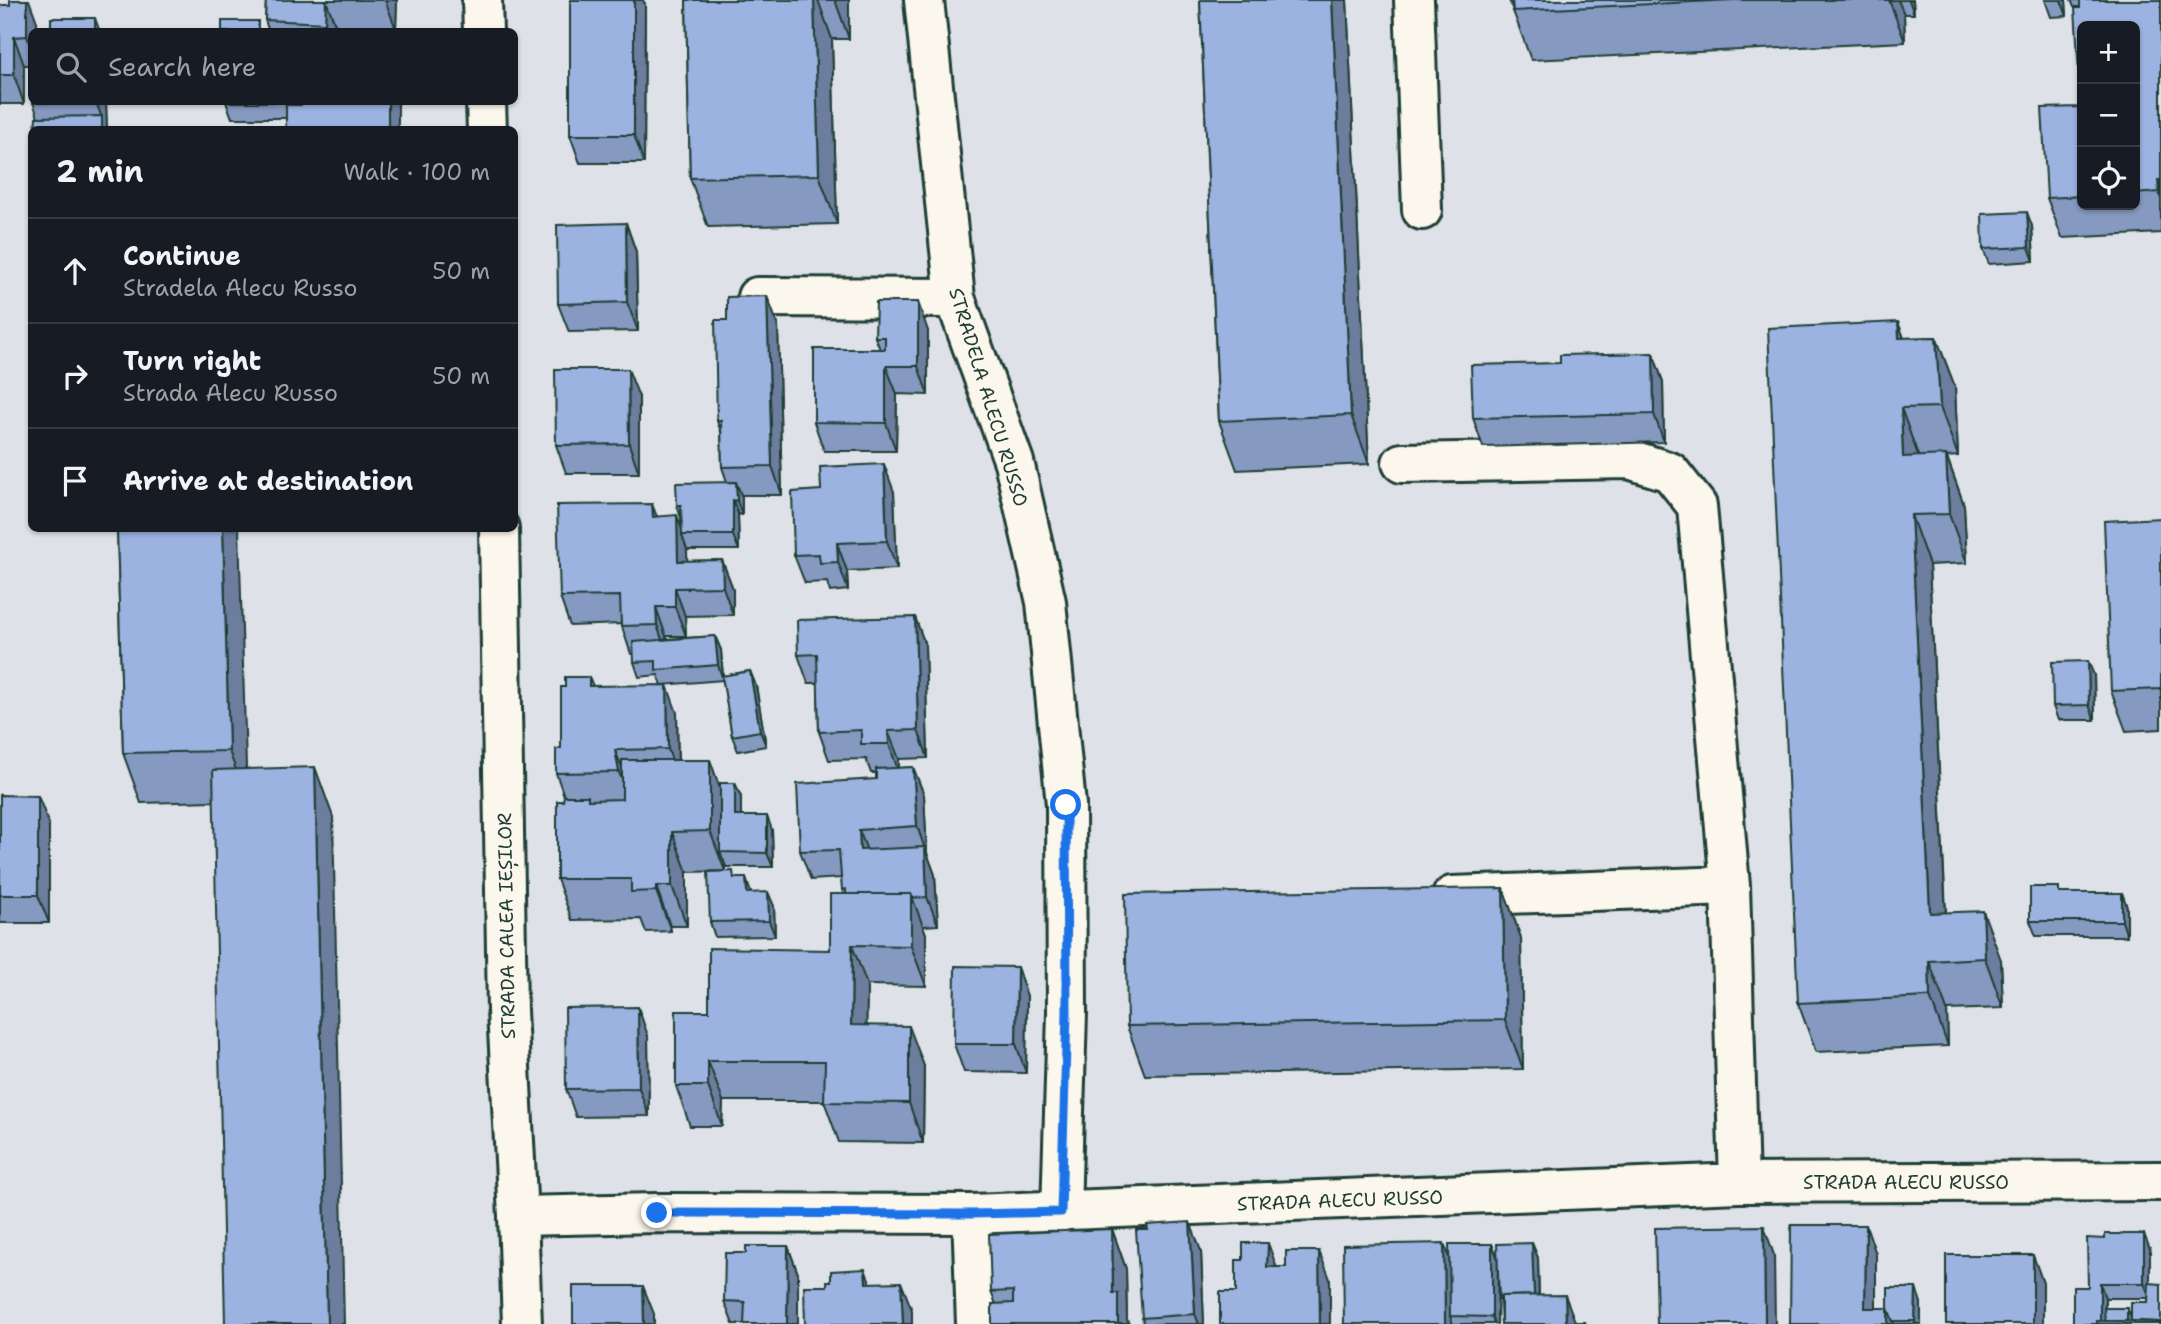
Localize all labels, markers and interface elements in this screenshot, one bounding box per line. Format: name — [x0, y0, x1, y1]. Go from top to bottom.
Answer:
map controls — [2077, 21, 2140, 210]
button: + — [2077, 21, 2140, 84]
search box — [28, 28, 518, 105]
icon: search — [52, 48, 90, 86]
text: Search here — [108, 49, 257, 84]
button: − — [2077, 84, 2140, 147]
button: locate — [2077, 147, 2140, 210]
text: 2 min — [56, 151, 143, 192]
text: Walk · 100 m — [344, 157, 490, 187]
text: Continue — [123, 238, 241, 273]
icon: ahead — [56, 252, 94, 290]
text: 50 m — [432, 256, 490, 286]
text: Stradela Alecu Russo — [123, 273, 357, 303]
street label: STRADELA ALECU RUSSO — [943, 285, 1034, 510]
text: Turn right — [123, 343, 261, 378]
icon: right — [56, 357, 94, 395]
text: 50 m — [432, 361, 490, 391]
text: Strada Alecu Russo — [123, 378, 338, 408]
icon: arrive — [56, 462, 94, 500]
text: Arrive at destination — [123, 463, 413, 498]
route start — [1050, 789, 1081, 820]
street label: STRADA CALEA IEȘILOR — [492, 813, 522, 1039]
street label: STRADA ALECU RUSSO — [1803, 1170, 2009, 1195]
street label: STRADA ALECU RUSSO — [1237, 1184, 1443, 1217]
route end — [641, 1197, 672, 1228]

